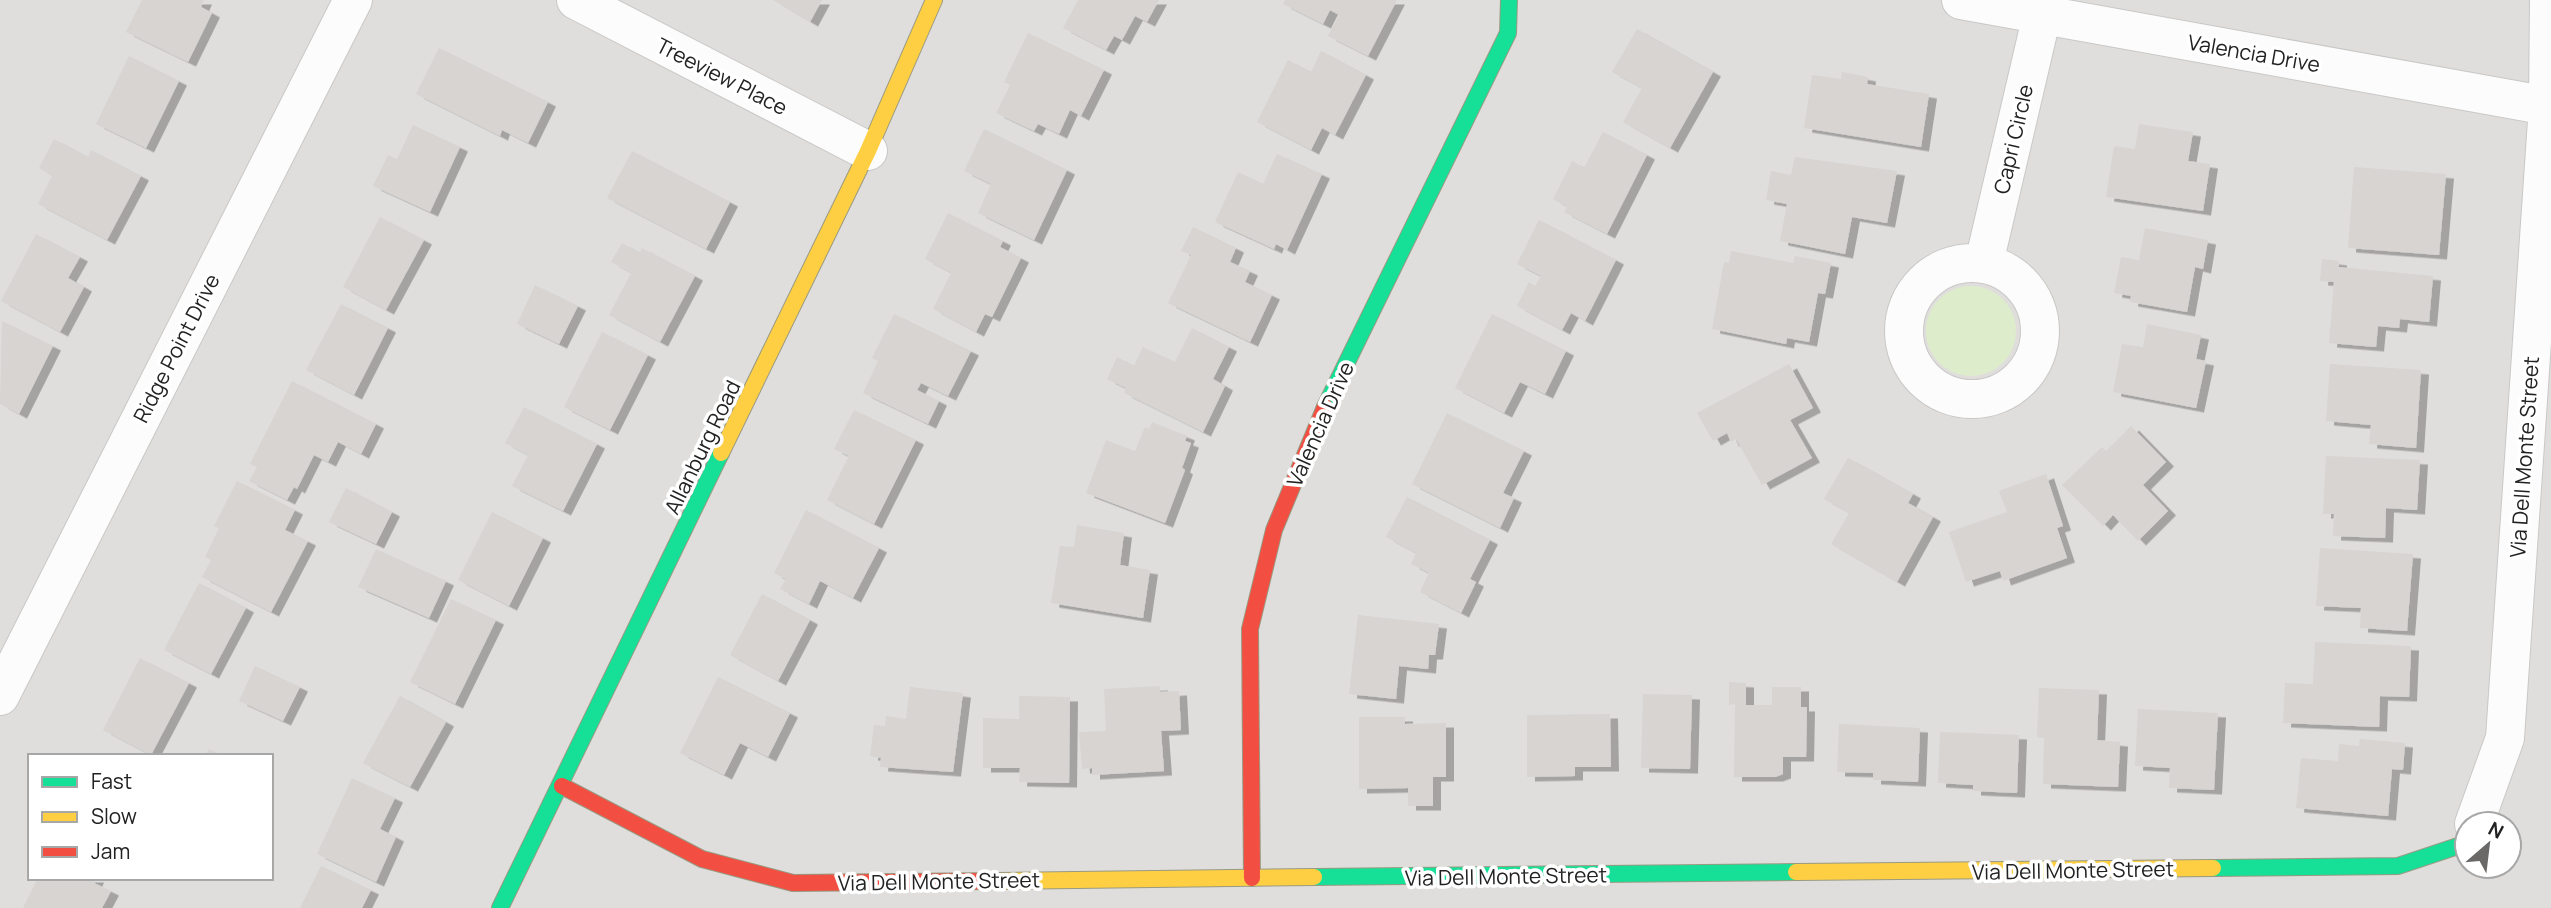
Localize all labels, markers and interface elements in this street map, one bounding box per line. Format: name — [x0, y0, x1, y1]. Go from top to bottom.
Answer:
street label: Valencia Drive — [2186, 28, 2322, 78]
street label: Treeview Place — [652, 31, 792, 121]
street label: Capri Circle — [1987, 81, 2039, 197]
street label: Ridge Point Drive — [126, 269, 226, 427]
street label: Via Dell Monte Street — [2503, 355, 2545, 559]
street label: Valencia Drive — [1280, 357, 1360, 491]
street label: Allanburg Road — [657, 375, 747, 519]
legend — [28, 754, 273, 880]
text: Fast — [91, 767, 132, 795]
text: Slow — [91, 802, 137, 830]
north arrow — [2453, 810, 2523, 880]
text: N — [2484, 815, 2508, 845]
text: Jam — [91, 837, 130, 865]
street label: Via Dell Monte Street — [1972, 854, 2174, 886]
street label: Via Dell Monte Street — [1405, 860, 1607, 892]
street label: Via Dell Monte Street — [838, 865, 1040, 897]

